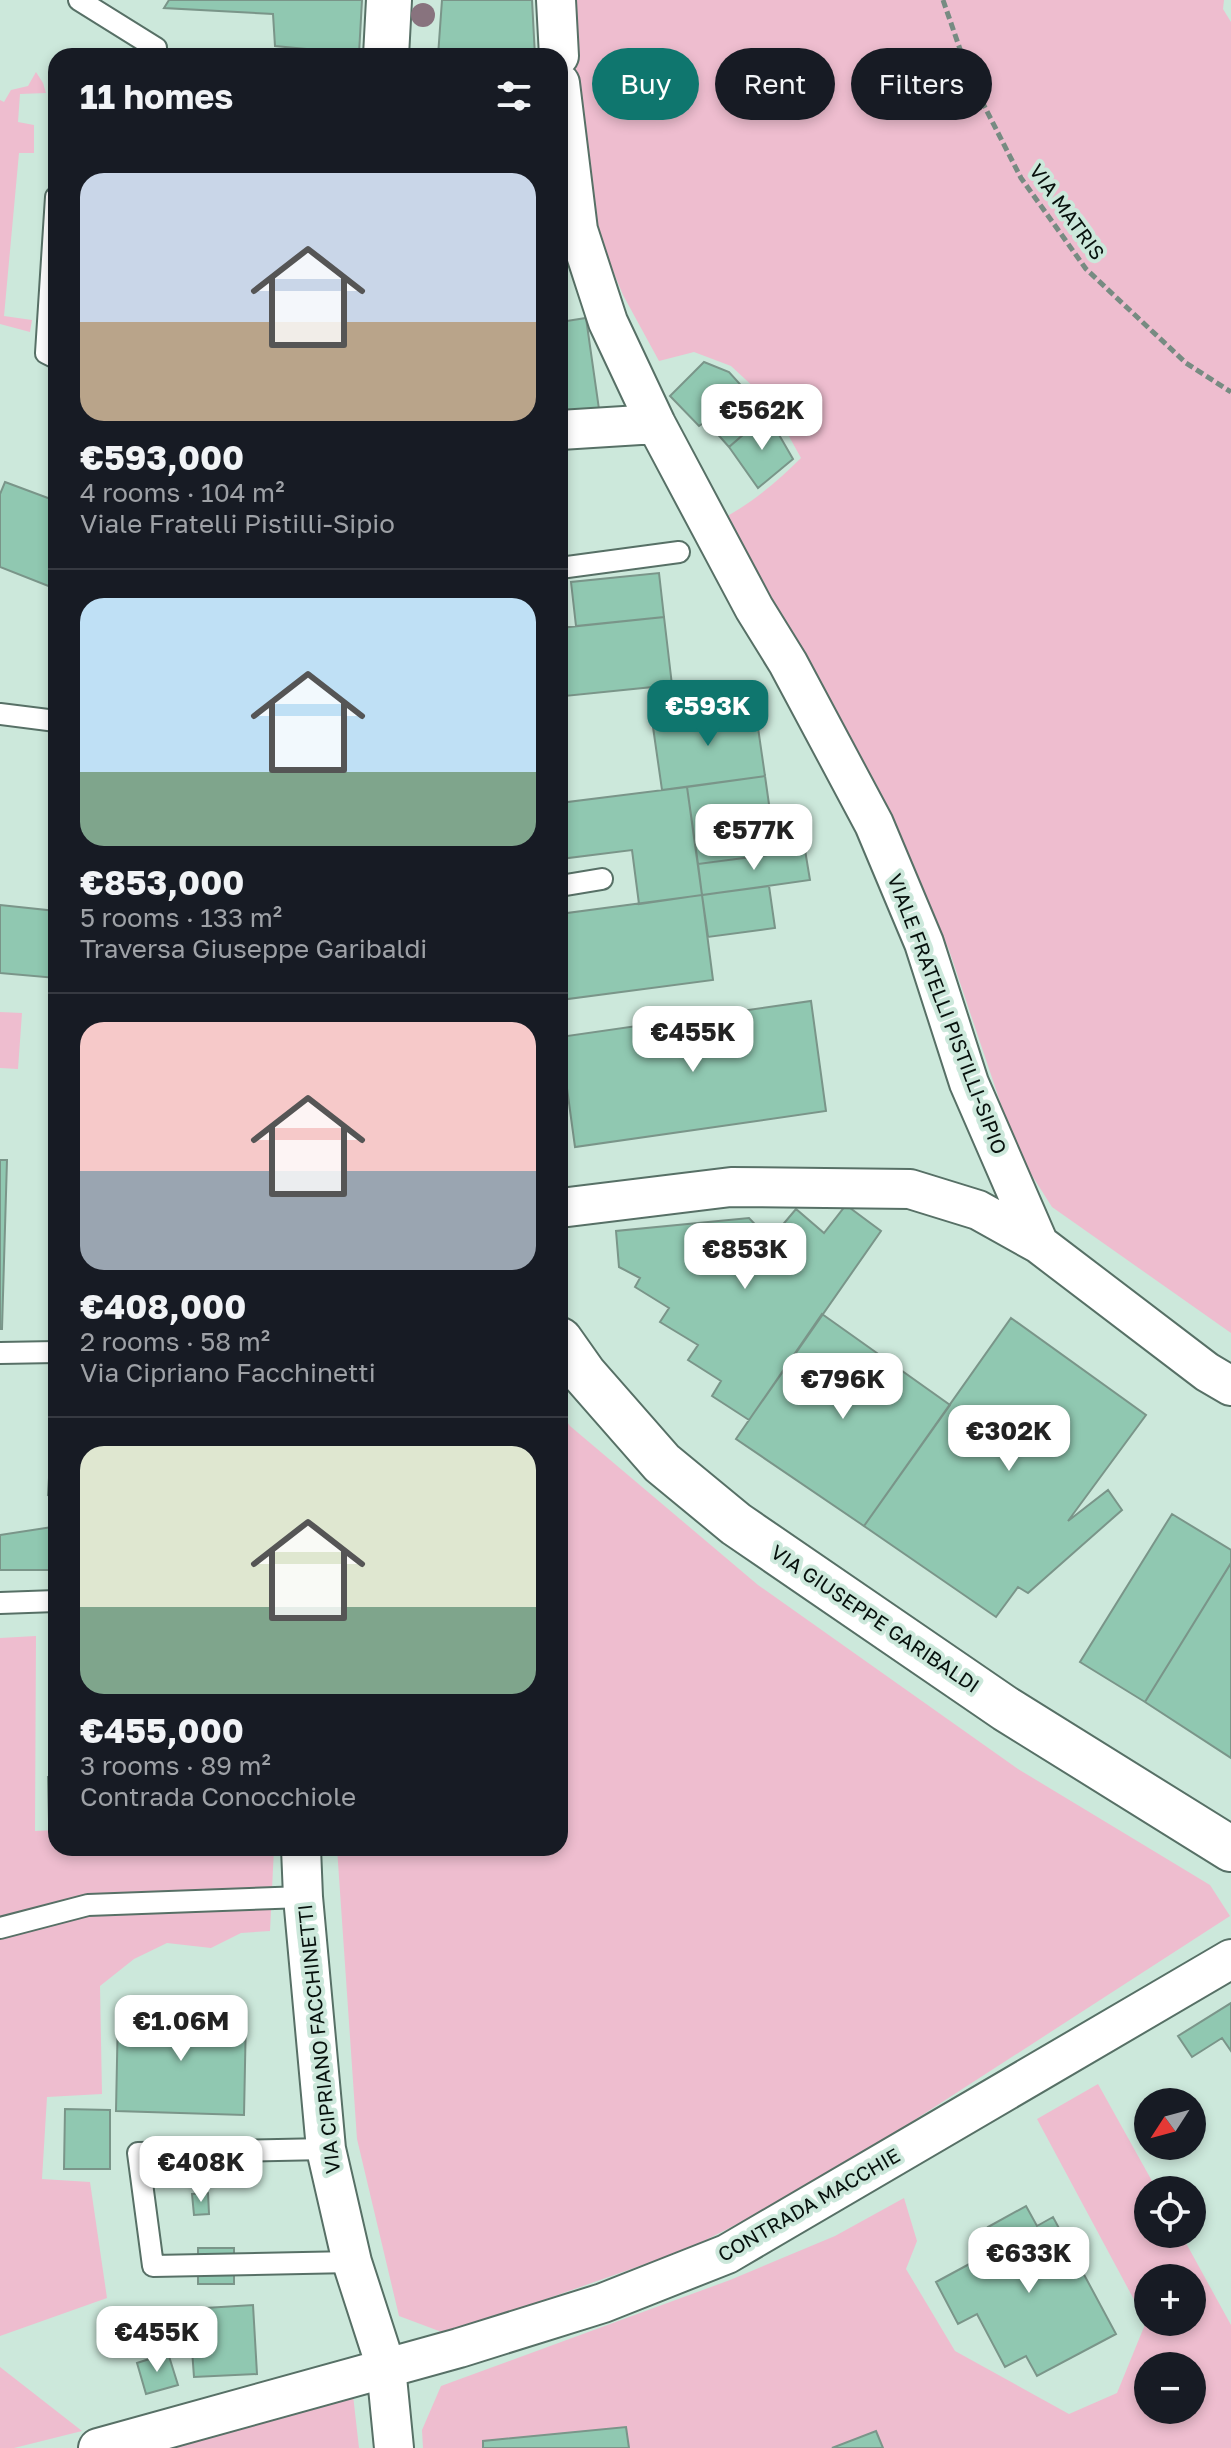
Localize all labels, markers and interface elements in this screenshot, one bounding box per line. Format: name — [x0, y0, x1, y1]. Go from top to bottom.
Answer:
chip: Buy — [592, 48, 699, 120]
chip: Rent — [715, 48, 835, 120]
chip: Filters — [851, 48, 992, 120]
icon: filters — [492, 74, 536, 118]
text: 11 homes — [80, 76, 233, 116]
street label: VIA MATRIS — [1025, 159, 1110, 264]
icon: home — [236, 225, 380, 369]
pin: €562K — [706, 384, 818, 452]
text: €562K — [719, 394, 805, 425]
text: €593,000 — [80, 437, 244, 477]
text: 4 rooms · 104 m² — [80, 477, 285, 508]
text: Viale Fratelli Pistilli-Sipio — [80, 508, 395, 539]
icon: home — [236, 650, 380, 794]
pin: €593K — [652, 680, 764, 748]
text: €593K — [665, 690, 751, 721]
pin: €577K — [698, 804, 810, 872]
text: €577K — [713, 814, 795, 845]
text: €853,000 — [80, 862, 244, 902]
street label: VIALE FRATELLI PISTILLI-SIPIO — [883, 870, 1013, 1157]
text: 5 rooms · 133 m² — [80, 902, 282, 933]
text: Traversa Giuseppe Garibaldi — [80, 933, 427, 964]
pin: €455K — [637, 1006, 749, 1074]
text: €455K — [650, 1016, 736, 1047]
icon: home — [236, 1074, 380, 1218]
pin: €853K — [689, 1223, 801, 1291]
text: €853K — [702, 1233, 788, 1264]
text: €408,000 — [80, 1286, 246, 1326]
text: 2 rooms · 58 m² — [80, 1326, 270, 1357]
pin: €796K — [787, 1353, 899, 1421]
text: Via Cipriano Facchinetti — [80, 1357, 376, 1388]
text: €796K — [801, 1363, 885, 1394]
pin: €302K — [953, 1405, 1065, 1473]
text: €302K — [966, 1415, 1052, 1446]
icon: home — [236, 1498, 380, 1642]
street label: VIA GIUSEPPE GARIBALDI — [767, 1539, 984, 1697]
text: €455,000 — [80, 1710, 244, 1750]
text: 3 rooms · 89 m² — [80, 1750, 271, 1781]
text: Contrada Conocchiole — [80, 1781, 356, 1812]
street label: VIA CIPRIANO FACCHINETTI — [292, 1903, 344, 2175]
pin: €1.06M — [116, 1995, 246, 2063]
text: €1.06M — [133, 2005, 229, 2036]
north arrow — [1134, 2088, 1206, 2160]
map controls — [1134, 2088, 1206, 2424]
pin: €408K — [145, 2136, 257, 2204]
street label: CONTRADA MACCHIE — [713, 2142, 904, 2266]
text: €408K — [158, 2146, 244, 2177]
button: locate — [1134, 2176, 1206, 2248]
pin: €633K — [973, 2227, 1085, 2295]
text: €633K — [986, 2237, 1072, 2268]
button: + — [1134, 2264, 1206, 2336]
pin: €455K — [101, 2306, 213, 2374]
text: €455K — [114, 2316, 200, 2347]
button: − — [1134, 2352, 1206, 2424]

